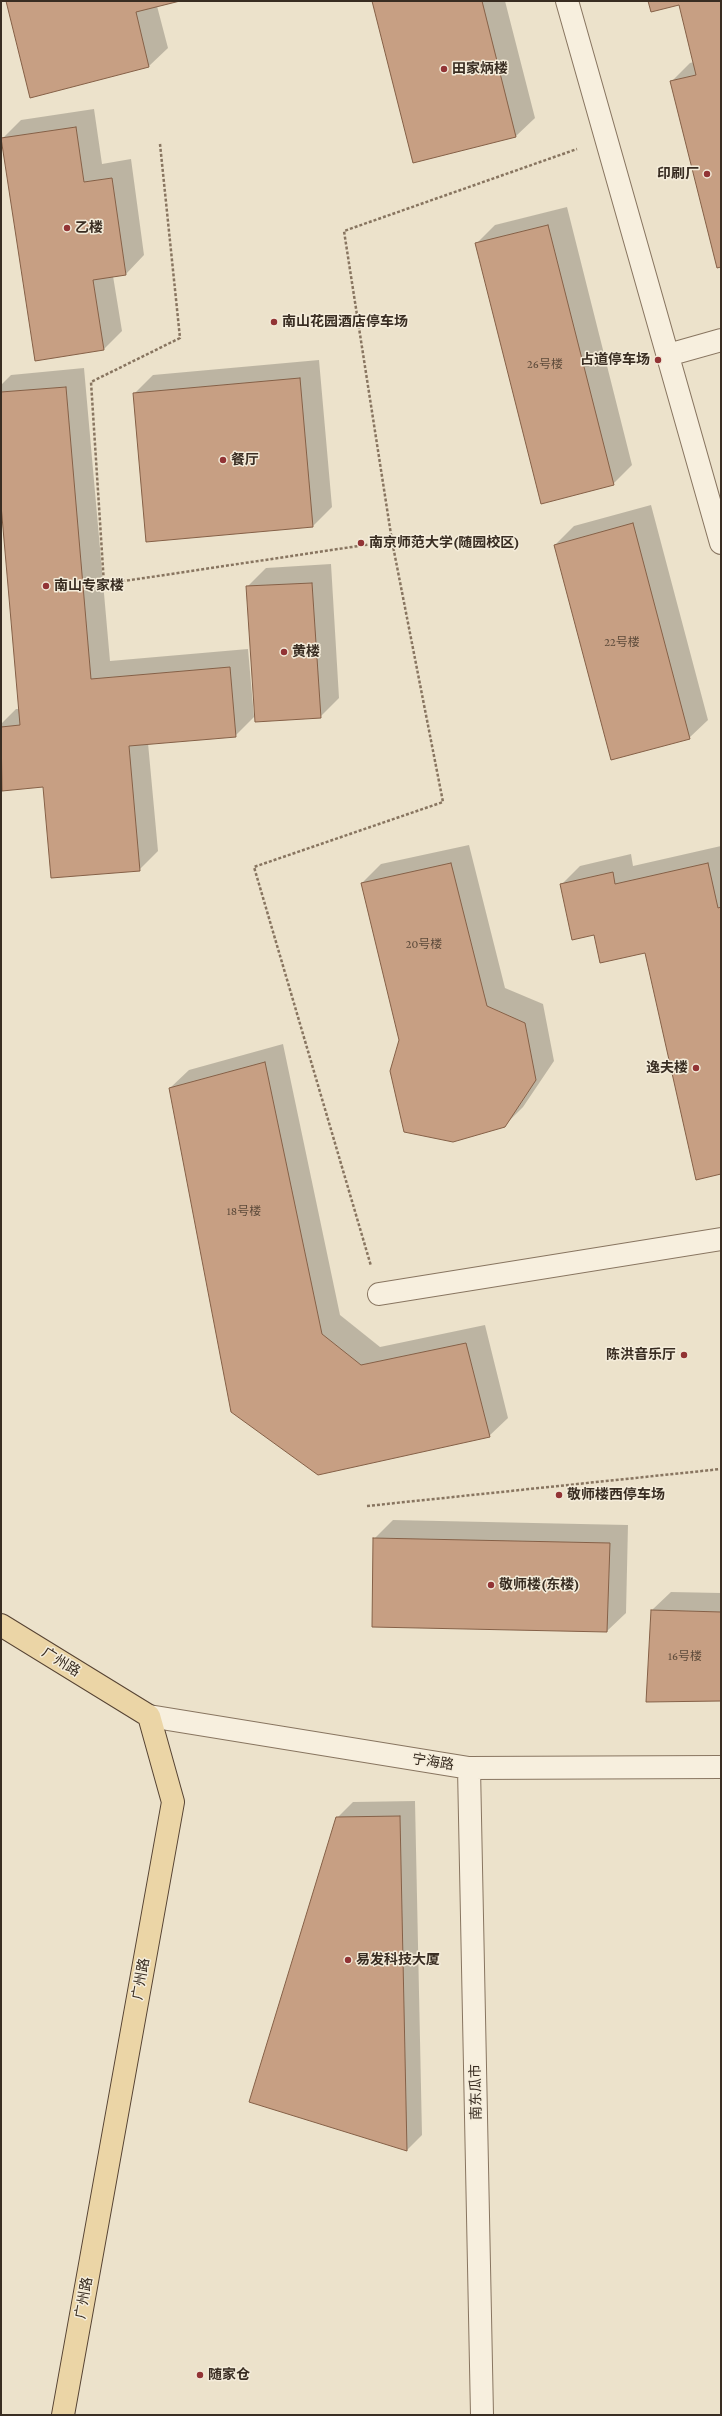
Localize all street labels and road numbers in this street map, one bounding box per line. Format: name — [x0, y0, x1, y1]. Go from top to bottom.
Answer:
street label: 广州路 — [39, 1644, 83, 1680]
street label: 宁海路 — [411, 1750, 455, 1774]
street label: 广州路 — [129, 1957, 153, 2001]
street label: 南东瓜市 — [467, 2064, 485, 2120]
street label: 广州路 — [72, 2276, 96, 2320]

